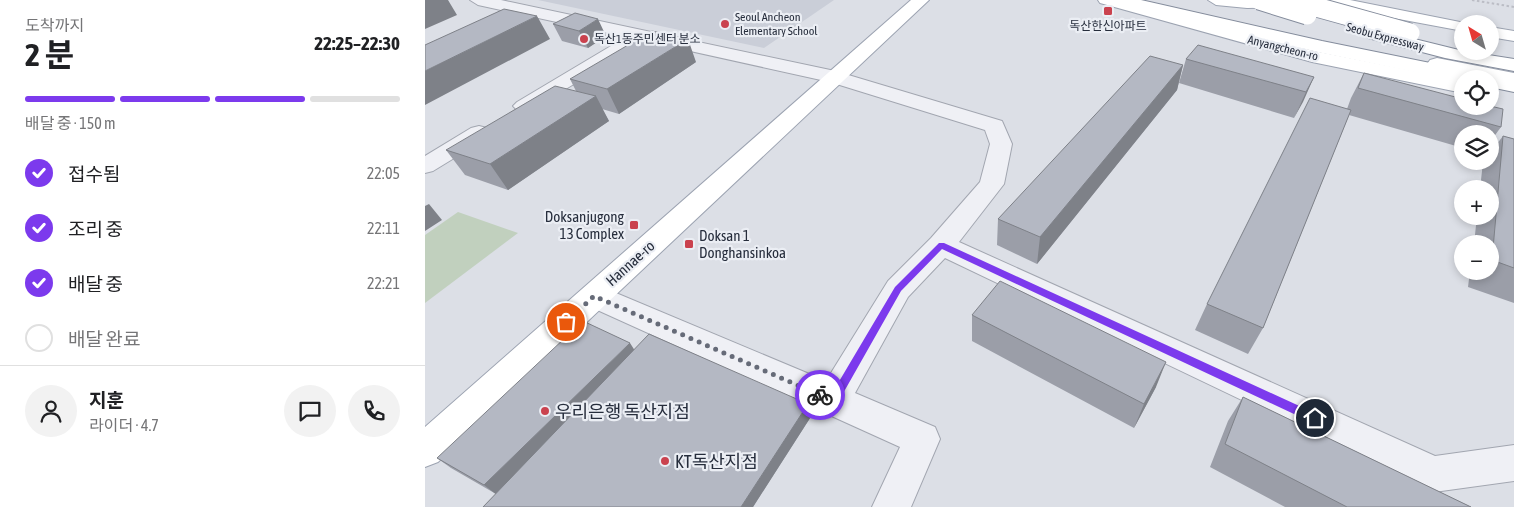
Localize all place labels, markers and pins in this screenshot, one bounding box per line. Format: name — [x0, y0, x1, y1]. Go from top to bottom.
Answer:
marker: 독산한신아파트 — [1102, 5, 1114, 17]
place label: Seoul Ancheon Elementary School — [735, 10, 818, 38]
marker: Seoul Ancheon Elementary School — [719, 18, 731, 30]
place label: 독산한신아파트 — [1069, 19, 1147, 33]
place label: 독산1동주민센터 분소 — [594, 32, 701, 46]
marker: 독산1동주민센터 분소 — [578, 33, 590, 45]
place label: Doksanjugong 13 Complex — [545, 208, 625, 242]
marker: Doksanjugong 13 Complex — [628, 219, 640, 231]
place label: Doksan 1 Donghansinkoa — [699, 227, 786, 261]
marker: Doksan 1 Donghansinkoa — [683, 238, 695, 250]
pin — [545, 301, 587, 343]
pin — [1294, 397, 1336, 439]
place label: 우리은행 독산지점 — [555, 401, 690, 422]
marker: 우리은행 독산지점 — [539, 405, 551, 417]
place label: KT독산지점 — [675, 451, 758, 472]
marker: KT독산지점 — [659, 455, 671, 467]

